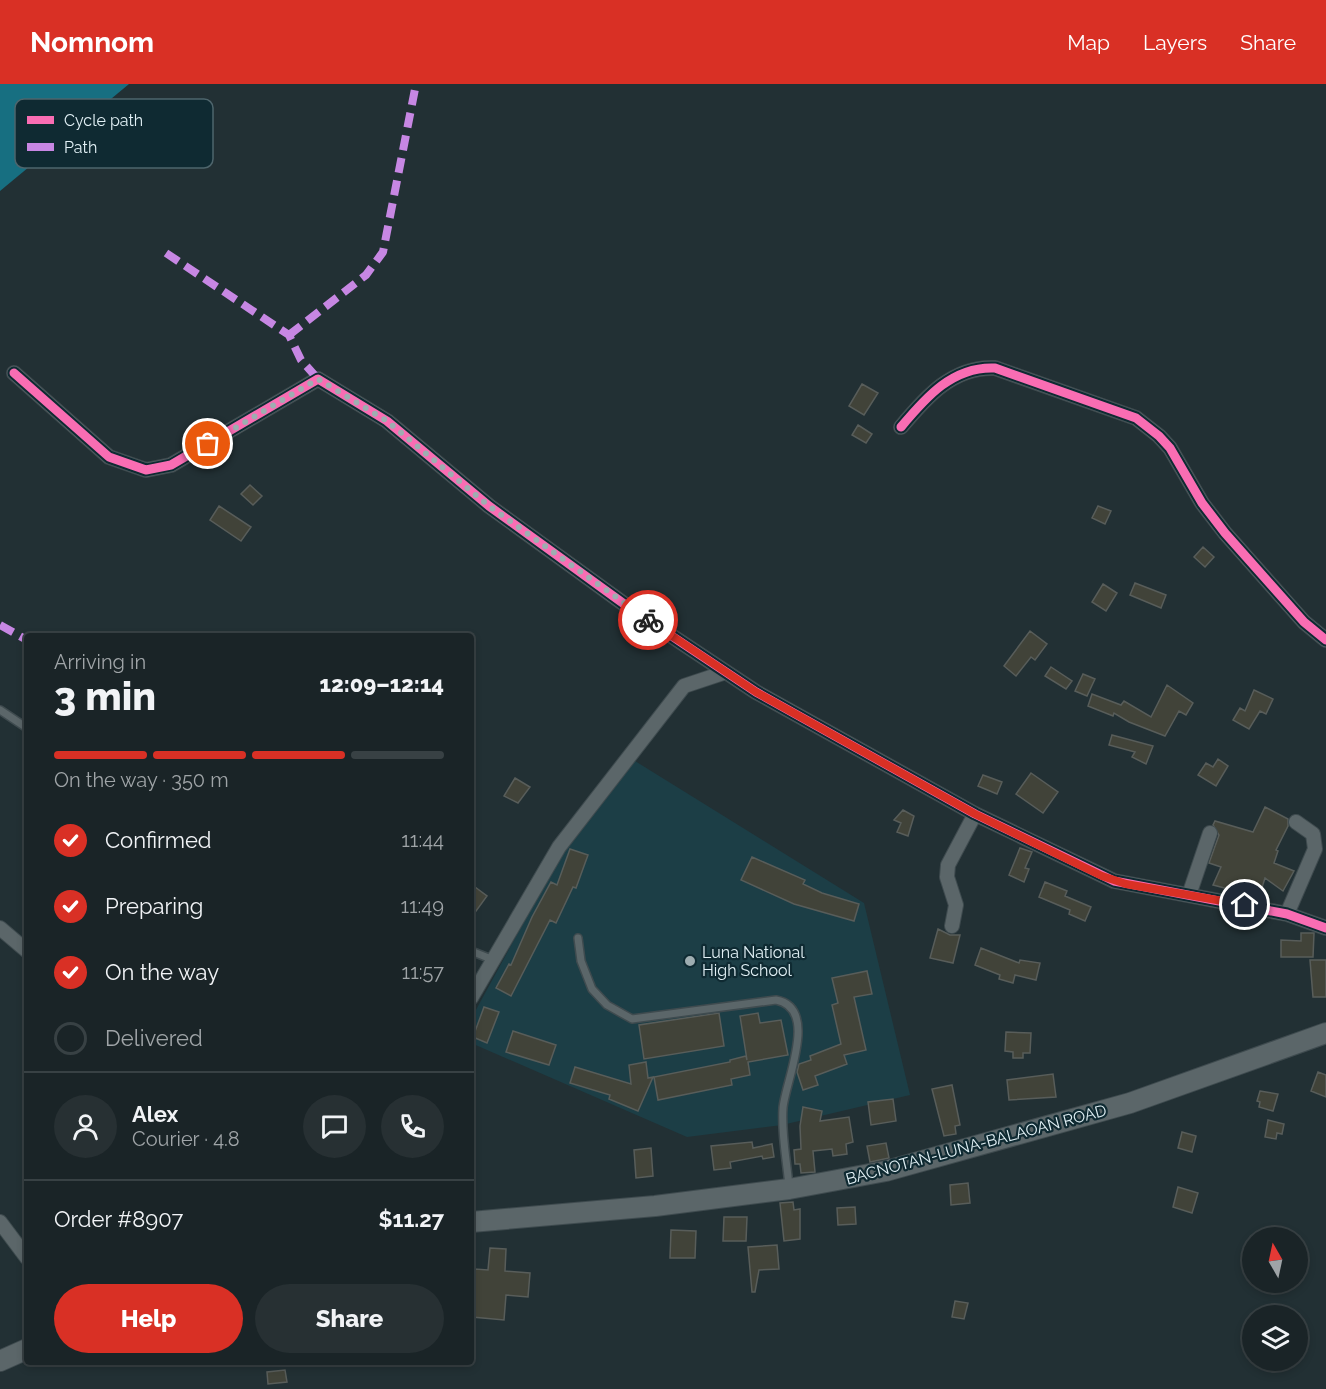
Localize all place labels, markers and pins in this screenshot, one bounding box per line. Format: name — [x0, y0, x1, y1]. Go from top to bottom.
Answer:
pin — [182, 418, 233, 469]
pin — [1219, 879, 1270, 930]
place label: Luna National High School — [702, 943, 805, 980]
marker: Luna National High School — [683, 954, 697, 968]

